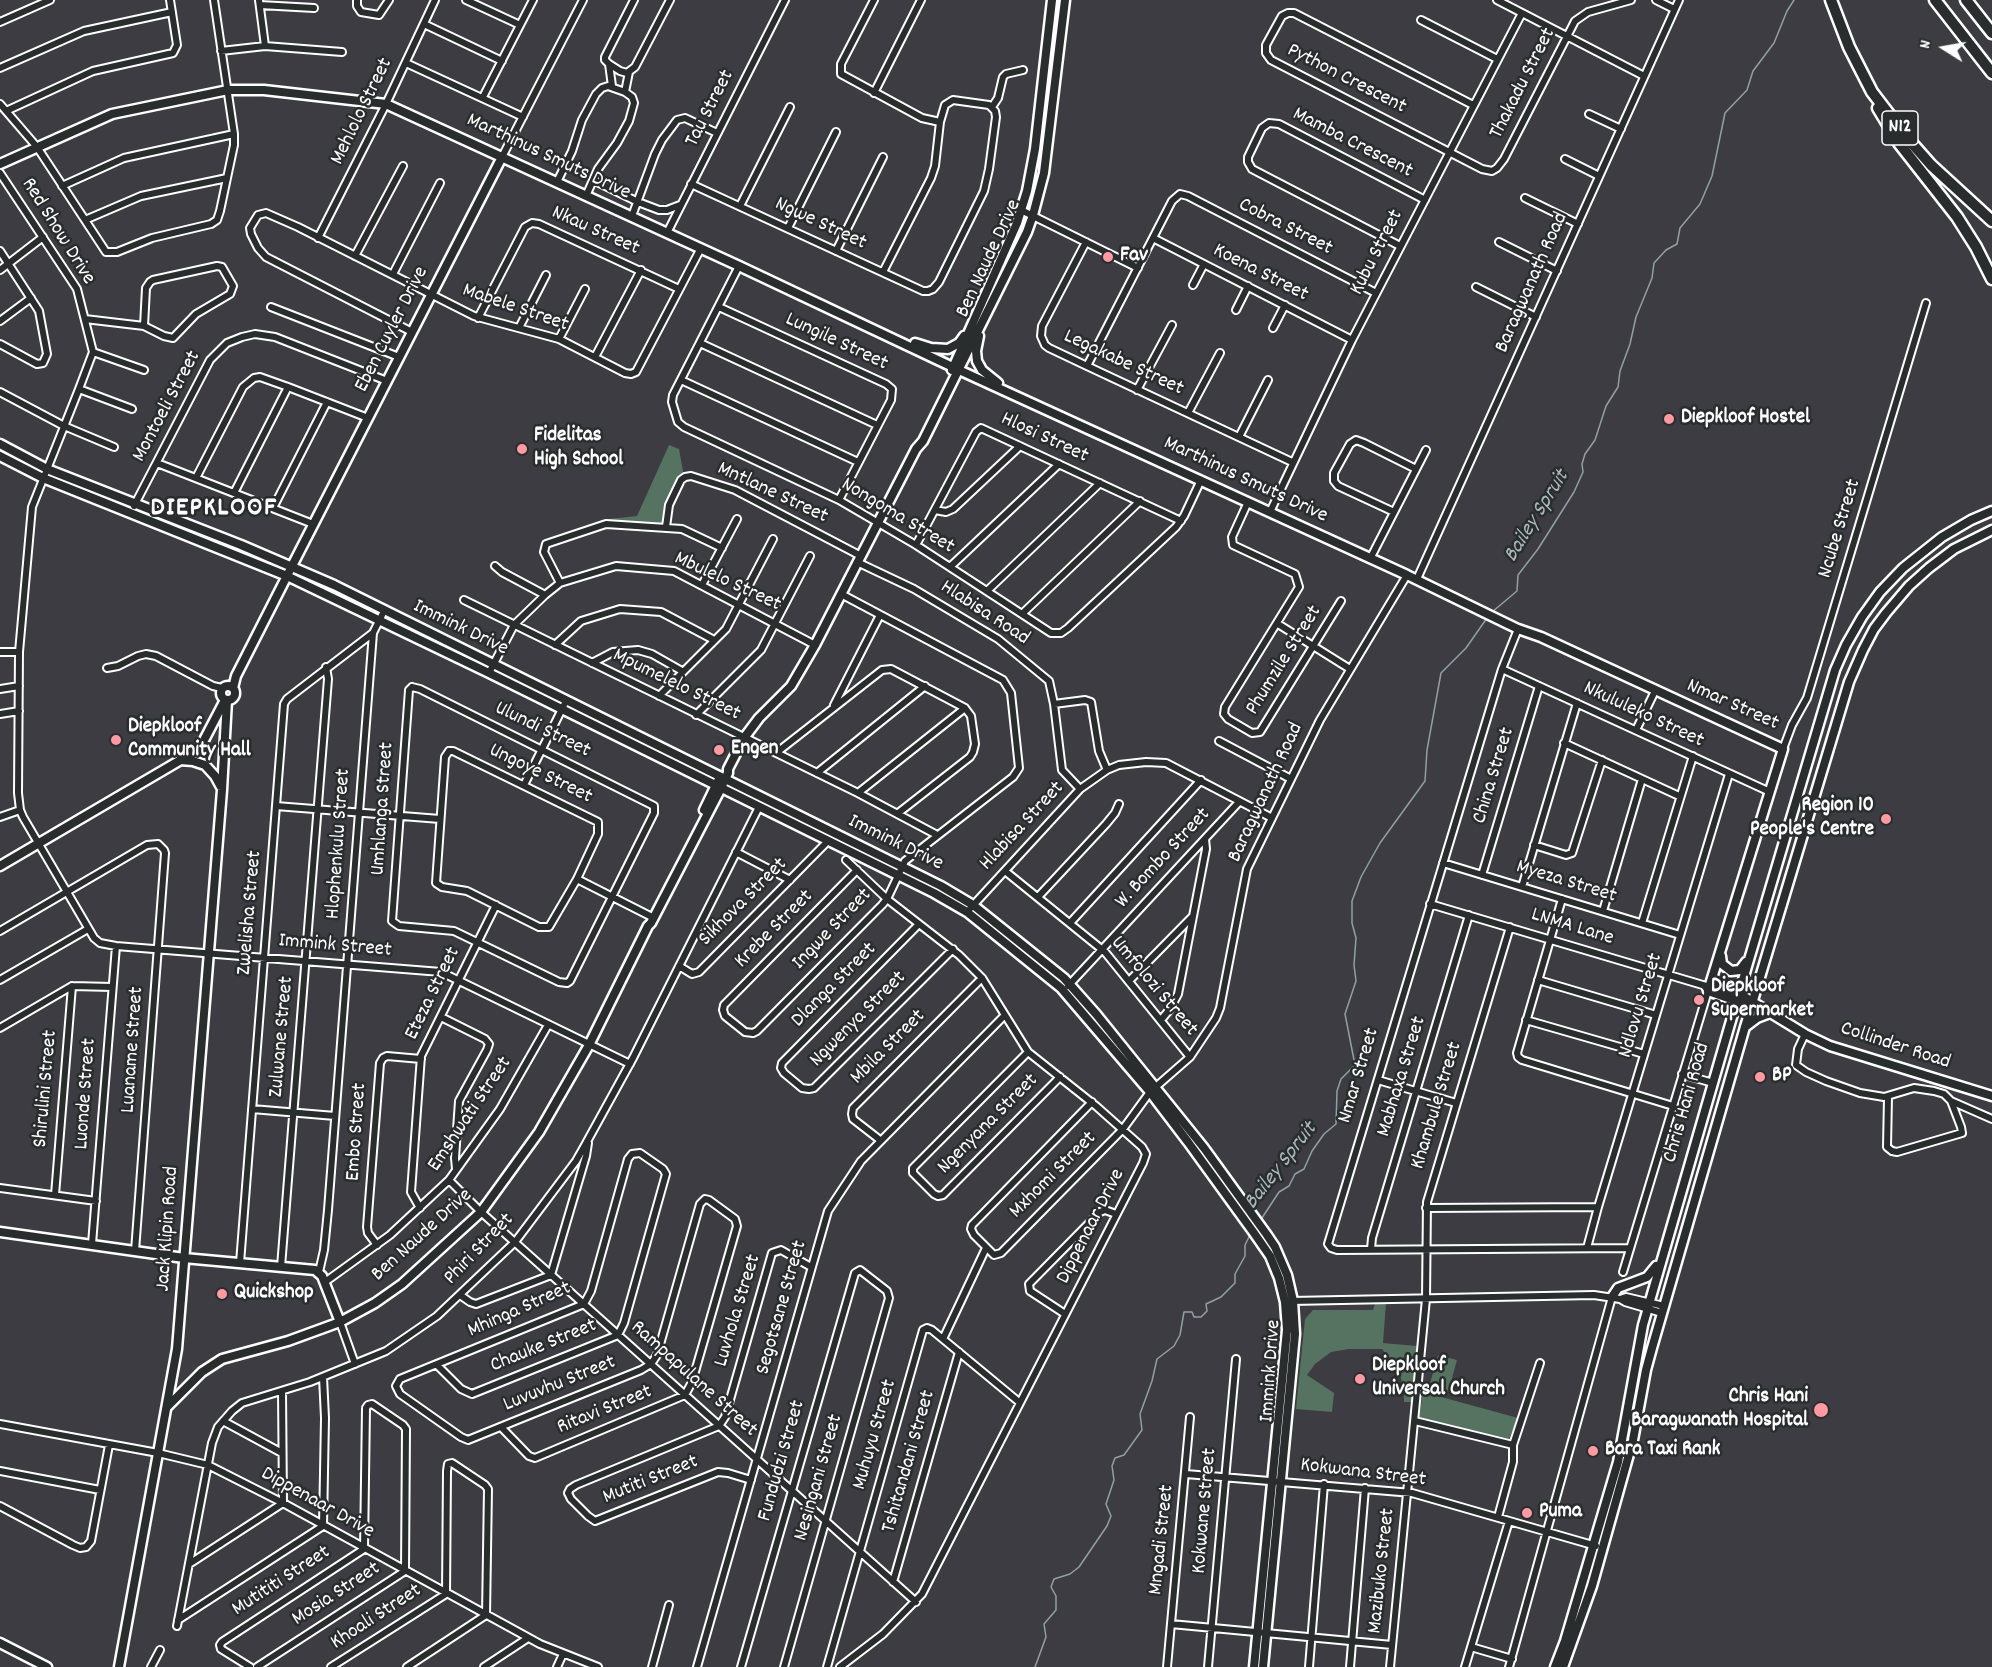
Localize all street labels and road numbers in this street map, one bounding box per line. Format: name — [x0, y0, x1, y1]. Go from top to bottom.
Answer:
street label: Thakadu Street — [1485, 24, 1563, 144]
street label: Python Crescent — [1282, 39, 1410, 121]
street label: Mehlolo Street — [326, 54, 400, 170]
street label: Tau Street — [681, 66, 741, 152]
street label: Mamba Crescent — [1288, 103, 1416, 185]
street label: Marthinus Smuts Drive — [462, 109, 634, 207]
road number: N12 — [1882, 111, 1918, 145]
street label: Red Show Drive — [14, 174, 100, 290]
street label: Ngwe Street — [770, 193, 870, 257]
street label: Cobra Street — [1234, 194, 1336, 262]
street label: Ben Naude Drive — [952, 196, 1028, 322]
street label: Nkau Street — [547, 201, 643, 263]
street label: Kubu Street — [1346, 206, 1410, 300]
street label: Baragwanath Road — [1491, 209, 1575, 357]
street label: Koena Street — [1208, 239, 1312, 309]
street label: Eben Cuyler Drive — [351, 263, 435, 397]
street label: Mabele Street — [459, 279, 571, 339]
street label: Lungile Street — [781, 308, 891, 378]
street label: Legakabe Street — [1059, 325, 1187, 403]
street label: Montoeli Street — [128, 347, 208, 467]
street label: Hlosi Street — [996, 408, 1092, 470]
street label: Marthinus Smuts Drive — [1159, 432, 1331, 530]
street label: Mntlane Street — [713, 457, 831, 531]
street label: Nongoma Street — [836, 473, 958, 561]
street label: Ncube Street — [1814, 477, 1868, 581]
street label: Mbulelo Street — [670, 547, 784, 619]
street label: Hlabisa Road — [935, 576, 1033, 652]
street label: Immink Drive — [408, 595, 512, 663]
street label: Phumzile Street — [1241, 602, 1329, 720]
street label: Mpumelelo Street — [608, 644, 744, 728]
street label: Nmar Street — [1682, 675, 1782, 737]
street label: Nkululeko Street — [1579, 677, 1707, 755]
street label: Ulundi Street — [490, 697, 594, 765]
street label: Baragwanath Road — [1224, 719, 1310, 867]
street label: China Street — [1468, 725, 1522, 827]
street label: Ungoye Street — [484, 739, 596, 811]
street label: Umhlanga Street — [367, 741, 401, 877]
street label: Hlophenkulu Street — [322, 768, 358, 920]
street label: Hlabisa Street — [975, 777, 1071, 877]
street label: W. Bombo Street — [1111, 803, 1217, 915]
street label: Immink Drive — [843, 810, 947, 878]
street label: Zwelisha Street — [233, 850, 269, 976]
street label: Sikhova Street — [694, 853, 794, 953]
street label: Myeza Street — [1513, 856, 1619, 910]
street label: Ingwe Street — [788, 884, 878, 976]
street label: Krebe Street — [730, 885, 820, 975]
street label: LNMA Lane — [1528, 904, 1616, 952]
street label: Immink Street — [277, 930, 393, 964]
street label: Umfolozi Street — [1104, 932, 1202, 1042]
street label: Dlanga Street — [787, 938, 883, 1034]
street label: Eteza Street — [401, 943, 467, 1045]
street label: Ndlovu Street — [1614, 951, 1670, 1061]
street label: Ngwenya Street — [805, 966, 913, 1074]
street label: Zulwane Street — [265, 975, 301, 1099]
street label: Luaname Street — [117, 986, 151, 1114]
street label: Mbila Street — [846, 1005, 932, 1091]
street label: Mabhaxa Street — [1373, 1014, 1433, 1140]
street label: Collinder Road — [1837, 1017, 1953, 1077]
street label: Nmar Street — [1334, 1025, 1386, 1127]
street label: Shirulini Street — [29, 1029, 65, 1149]
street label: Luonde Street — [71, 1037, 103, 1151]
street label: Khambule Street — [1407, 1039, 1469, 1173]
street label: Chris Hani Road — [1659, 1040, 1717, 1166]
street label: Emshwati Street — [423, 1053, 519, 1177]
street label: Ngenyana Street — [933, 1069, 1045, 1181]
street label: Embo Street — [342, 1082, 374, 1182]
street label: Mxhomi Street — [1005, 1127, 1103, 1225]
street label: Dippenaar Drive — [1052, 1165, 1132, 1289]
street label: Jack Klipin Road — [152, 1166, 186, 1292]
street label: Ben Naude Drive — [367, 1184, 479, 1288]
street label: Phiri Street — [440, 1209, 520, 1291]
street label: Segotsane Street — [752, 1238, 814, 1378]
street label: Luvhola Street — [710, 1252, 768, 1370]
street label: Mhinga Street — [464, 1277, 576, 1345]
street label: Chauke Street — [487, 1314, 601, 1380]
street label: Rampapulane Street — [624, 1316, 762, 1444]
street label: Immink Drive — [1256, 1319, 1288, 1423]
street label: Luvuvhu Street — [500, 1351, 620, 1419]
street label: Muhuyu Street — [848, 1377, 904, 1493]
street label: Ritavi Street — [554, 1381, 656, 1441]
street label: Tshitandani Street — [878, 1388, 942, 1536]
street label: Fundudzi Street — [754, 1398, 812, 1524]
street label: Nesingani Street — [790, 1412, 850, 1544]
street label: Kokwane Street — [1188, 1447, 1224, 1575]
street label: Mutiti Street — [600, 1451, 702, 1511]
street label: Kokwana Street — [1299, 1454, 1427, 1494]
street label: Dippenaar Drive — [256, 1462, 378, 1546]
street label: Mngadi Street — [1145, 1484, 1181, 1596]
street label: Mazibuko Street — [1364, 1507, 1402, 1635]
street label: Mutititi Street — [228, 1541, 336, 1623]
street label: Mosia Street — [288, 1557, 386, 1633]
street label: Khoali Street — [327, 1579, 427, 1657]

